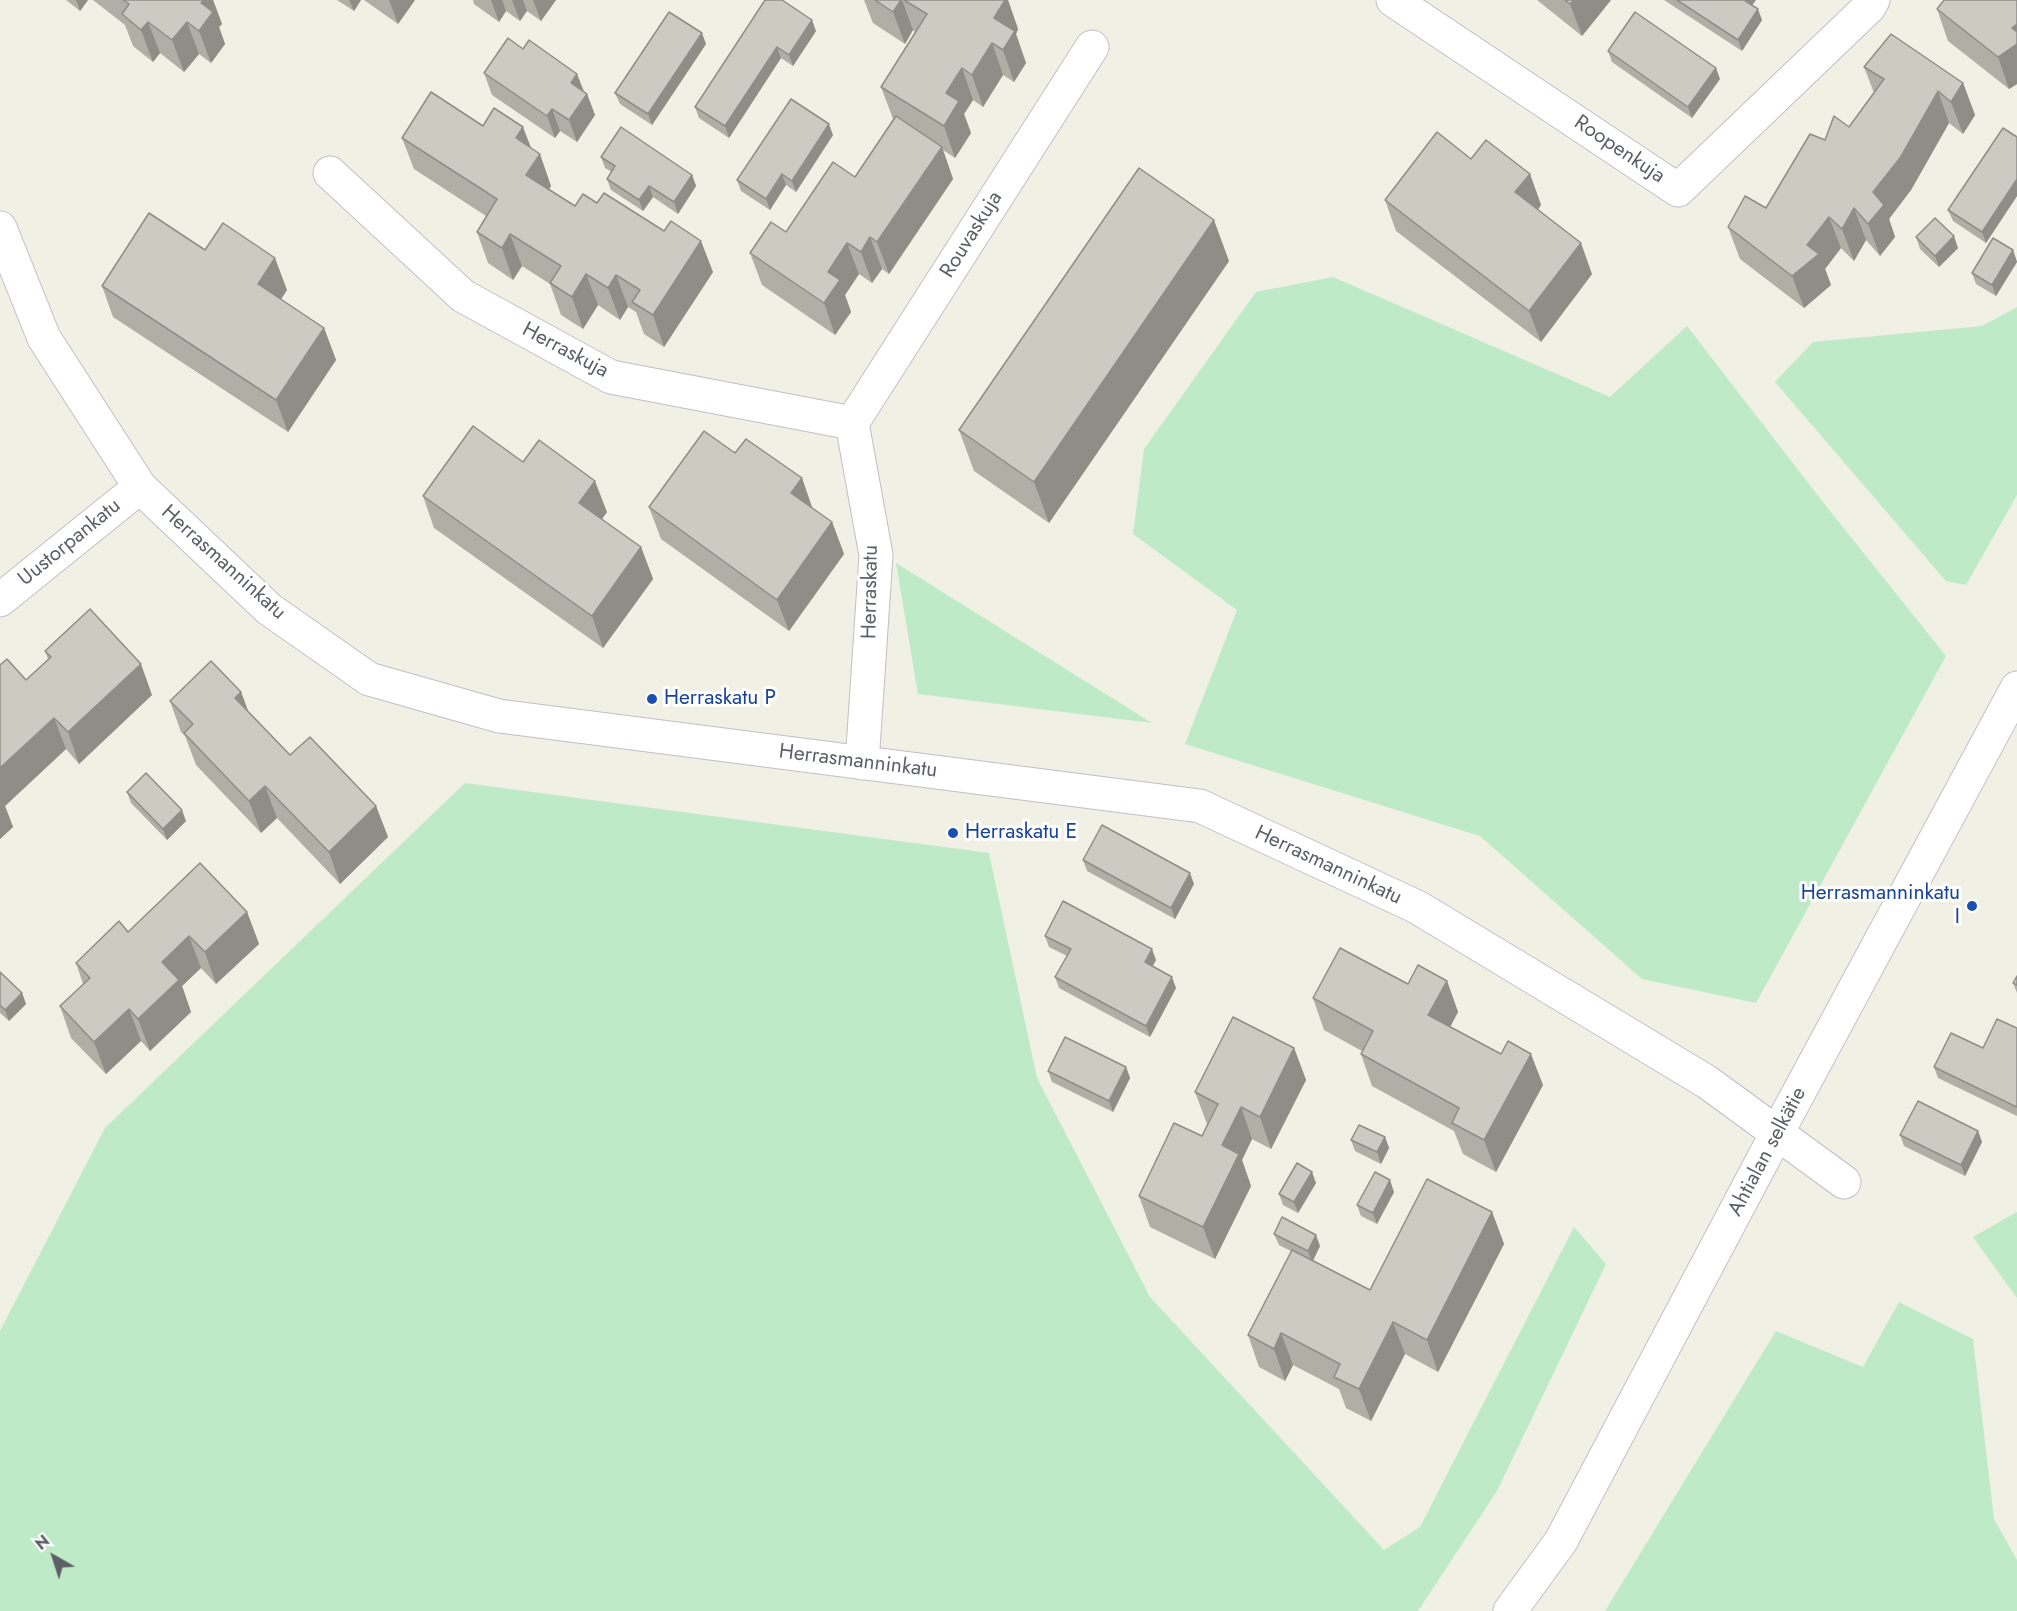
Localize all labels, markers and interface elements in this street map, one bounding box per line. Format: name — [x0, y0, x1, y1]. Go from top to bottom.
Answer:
street label: Roopenkuja — [1569, 111, 1669, 189]
street label: Rouvaskuja — [935, 187, 1009, 283]
street label: Herraskuja — [517, 318, 613, 384]
street label: Uustorpankatu — [14, 494, 126, 592]
street label: Herrasmanninkatu — [155, 500, 291, 626]
street label: Herraskatu — [858, 545, 884, 639]
place label: Herraskatu P — [664, 686, 776, 712]
marker: Herraskatu P — [645, 692, 659, 706]
street label: Herrasmanninkatu — [777, 740, 939, 784]
place label: Herraskatu E — [965, 820, 1077, 846]
street label: Herrasmanninkatu — [1251, 821, 1405, 911]
marker: Herraskatu E — [946, 826, 960, 840]
place label: Herrasmanninkatu I — [1801, 881, 1960, 931]
marker: Herrasmanninkatu I — [1965, 899, 1979, 913]
street label: Ahtialan selkätie — [1723, 1083, 1813, 1221]
north arrow — [24, 1527, 84, 1587]
text: N — [30, 1530, 55, 1556]

